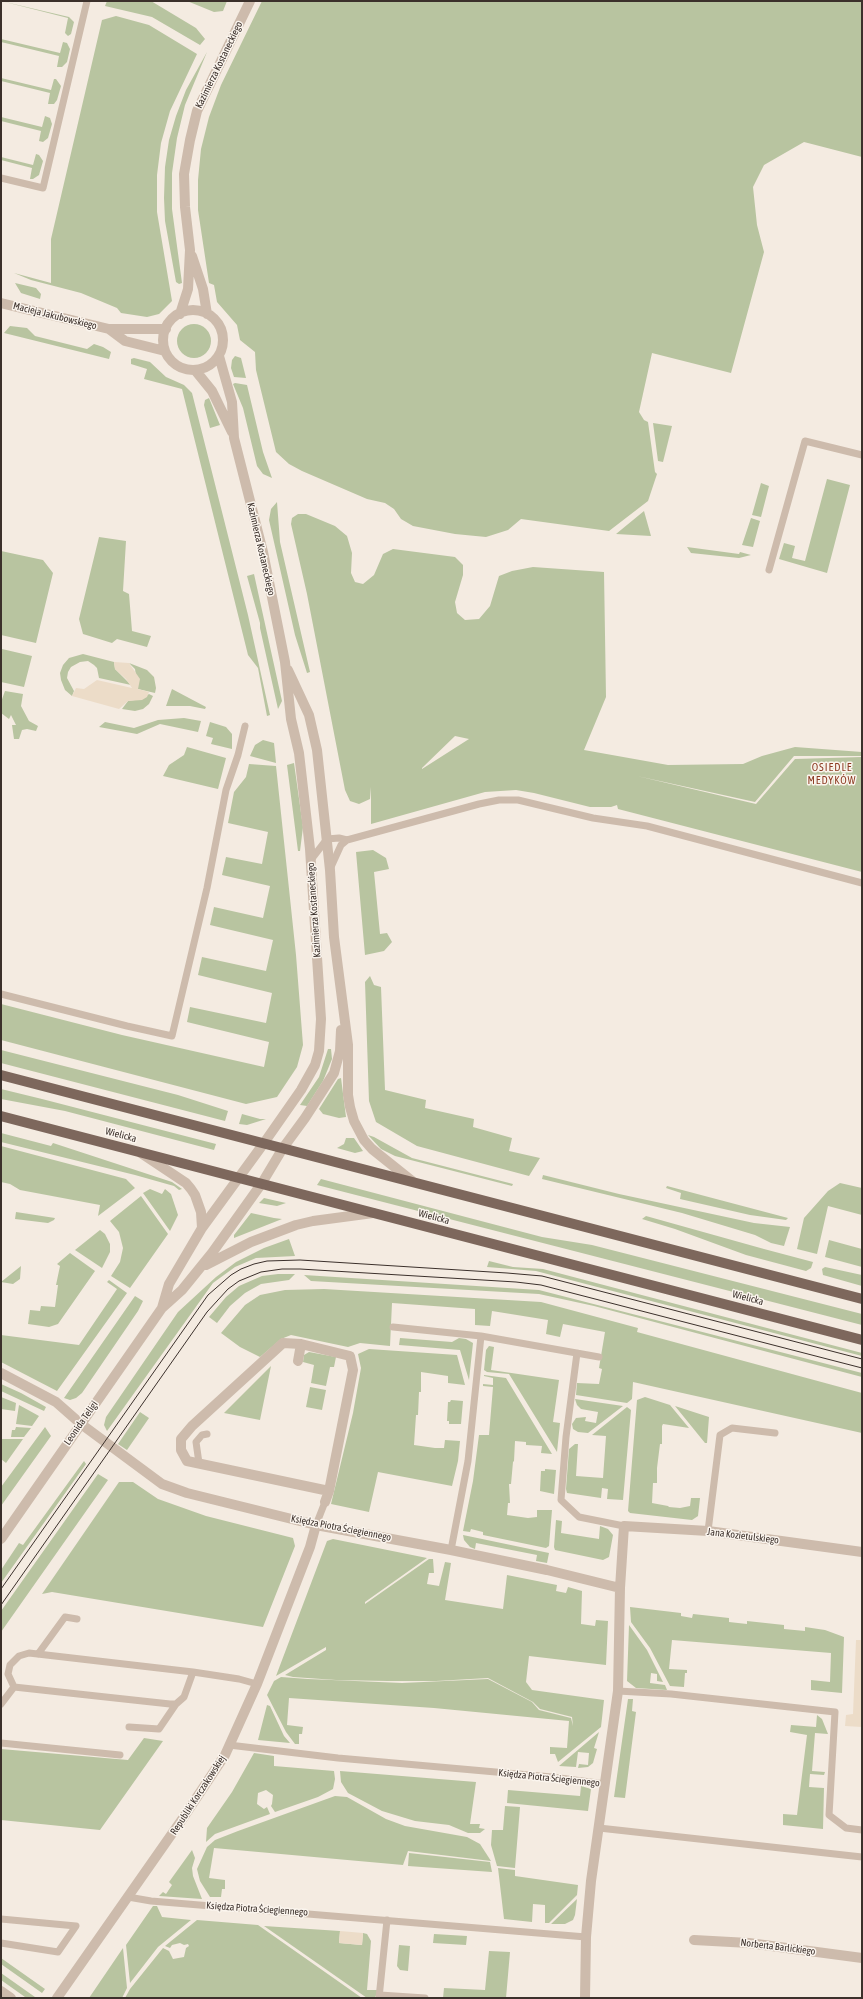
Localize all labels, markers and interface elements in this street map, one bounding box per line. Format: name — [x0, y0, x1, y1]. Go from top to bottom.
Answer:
street label: Kazimierza Kostaneckiego — [193, 20, 245, 110]
street label: Macieja Jakubowskiego — [12, 300, 98, 332]
street label: Kazimierza Kostaneckiego — [244, 501, 278, 597]
district label: OSIEDLE MEDYKÓW — [807, 761, 857, 787]
street label: Kazimierza Kostaneckiego — [305, 862, 323, 958]
street label: Wielicka — [104, 1125, 138, 1145]
street label: Wielicka — [417, 1207, 451, 1227]
street label: Wielicka — [731, 1288, 765, 1308]
street label: Leonida Teligi — [62, 1399, 100, 1447]
street label: Księdza Piotra Ściegiennego — [290, 1512, 392, 1544]
street label: Jana Kozietulskiego — [706, 1526, 780, 1546]
street label: Republiki Korczakowskiej — [168, 1753, 228, 1837]
street label: Księdza Piotra Ściegiennego — [498, 1767, 600, 1789]
street label: Księdza Piotra Ściegiennego — [206, 1899, 308, 1919]
street label: Norberta Barlickiego — [740, 1936, 816, 1958]

